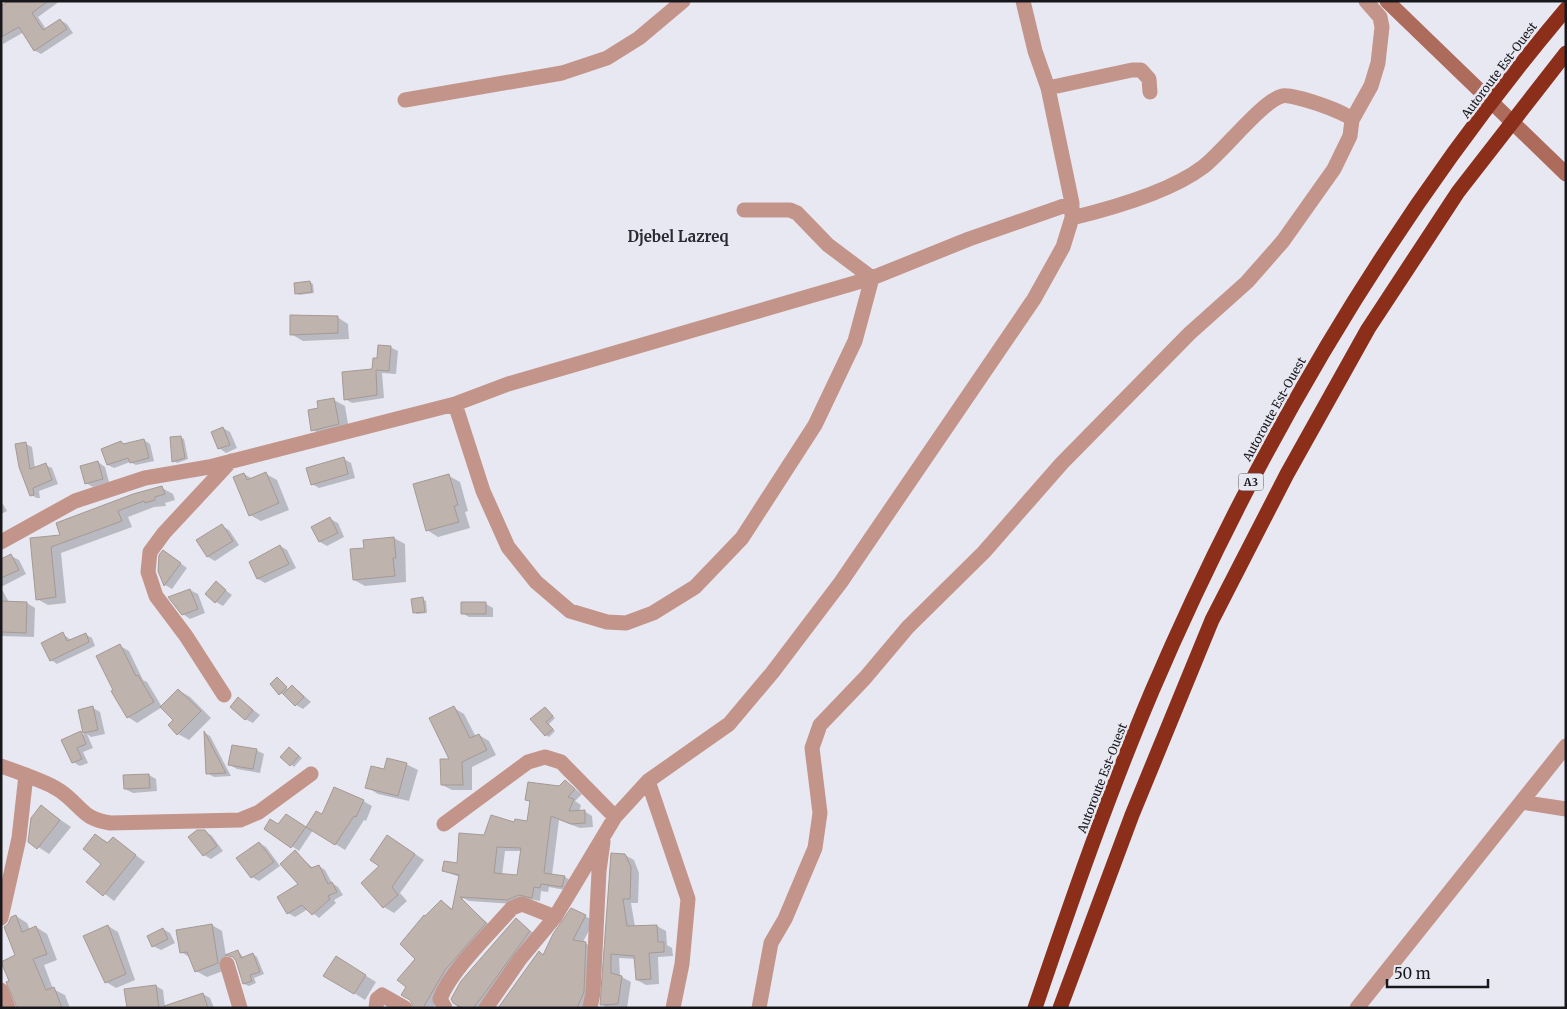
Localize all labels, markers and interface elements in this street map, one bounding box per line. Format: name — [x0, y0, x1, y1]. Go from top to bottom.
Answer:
street label: Autoroute Est-Ouest — [1457, 19, 1540, 122]
district label: Djebel Lazreq — [627, 227, 729, 246]
street label: Autoroute Est-Ouest — [1239, 354, 1309, 464]
road number: A3 — [1238, 474, 1264, 491]
street label: Autoroute Est-Ouest — [1074, 721, 1130, 836]
scale bar — [1387, 956, 1488, 988]
text: 50 m — [1394, 964, 1431, 983]

